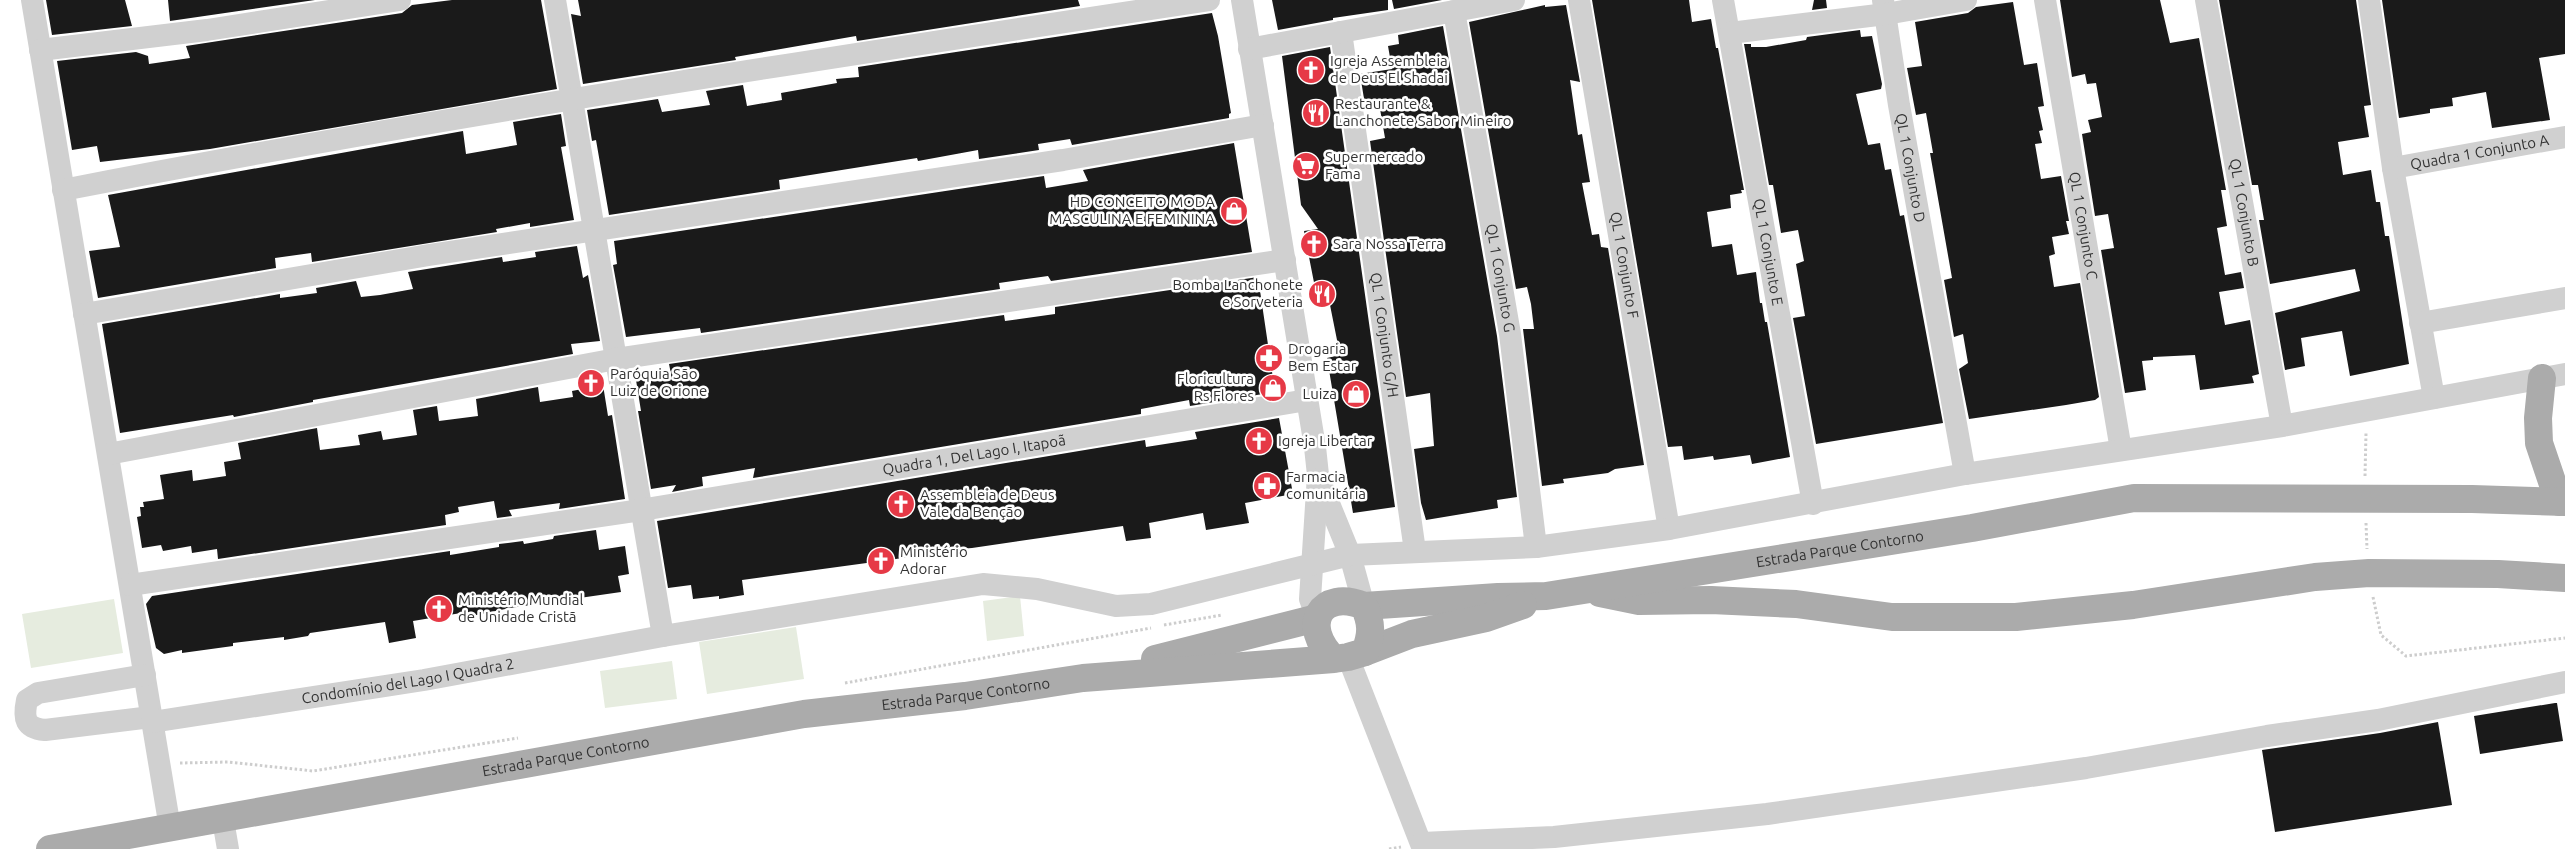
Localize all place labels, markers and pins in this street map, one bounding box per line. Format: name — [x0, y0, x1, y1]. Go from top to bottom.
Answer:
place label: Igreja Assembleia de Deus El Shadai — [1330, 52, 1448, 86]
church icon: Igreja Assembleia de Deus El Shadai — [1296, 55, 1326, 85]
place label: Restaurante & Lanchonete Sabor Mineiro — [1335, 95, 1512, 129]
restaurant icon: Restaurante & Lanchonete Sabor Mineiro — [1301, 98, 1331, 128]
place label: Supermercado Fama — [1325, 148, 1423, 182]
supermarket icon: Supermercado Fama — [1291, 151, 1321, 181]
place label: HD CONCEITO MODA MASCULINA E FEMININA — [1049, 193, 1215, 227]
shop icon: HD CONCEITO MODA MASCULINA E FEMININA — [1219, 196, 1249, 226]
church icon: Sara Nossa Terra — [1299, 229, 1329, 259]
place label: Sara Nossa Terra — [1333, 235, 1444, 252]
place label: Bomba Lanchonete e Sorveteria — [1173, 276, 1303, 310]
restaurant icon: Bomba Lanchonete e Sorveteria — [1307, 279, 1337, 309]
place label: Drogaria Bem Estar — [1288, 340, 1357, 374]
pharmacy icon: Drogaria Bem Estar — [1254, 343, 1284, 373]
place label: Paróquia São Luiz de Orione — [610, 365, 707, 399]
church icon: Paróquia São Luiz de Orione — [576, 368, 606, 398]
place label: Floricultura Rs Flores — [1177, 370, 1254, 404]
shop icon: Floricultura Rs Flores — [1258, 373, 1288, 403]
shop icon: Luiza — [1341, 379, 1371, 409]
place label: Luiza — [1303, 385, 1337, 402]
church icon: Igreja Libertar — [1244, 426, 1274, 456]
place label: Igreja Libertar — [1278, 432, 1373, 449]
place label: Farmacia comunitária — [1286, 468, 1366, 502]
pharmacy icon: Farmacia comunitária — [1252, 471, 1282, 501]
place label: Assembleia de Deus Vale da Benção — [920, 486, 1054, 520]
church icon: Assembleia de Deus Vale da Benção — [886, 489, 916, 519]
place label: Ministério Adorar — [900, 543, 968, 577]
church icon: Ministério Adorar — [866, 546, 896, 576]
place label: Ministério Mundial de Unidade Cristã — [458, 591, 583, 625]
church icon: Ministério Mundial de Unidade Cristã — [424, 594, 454, 624]

